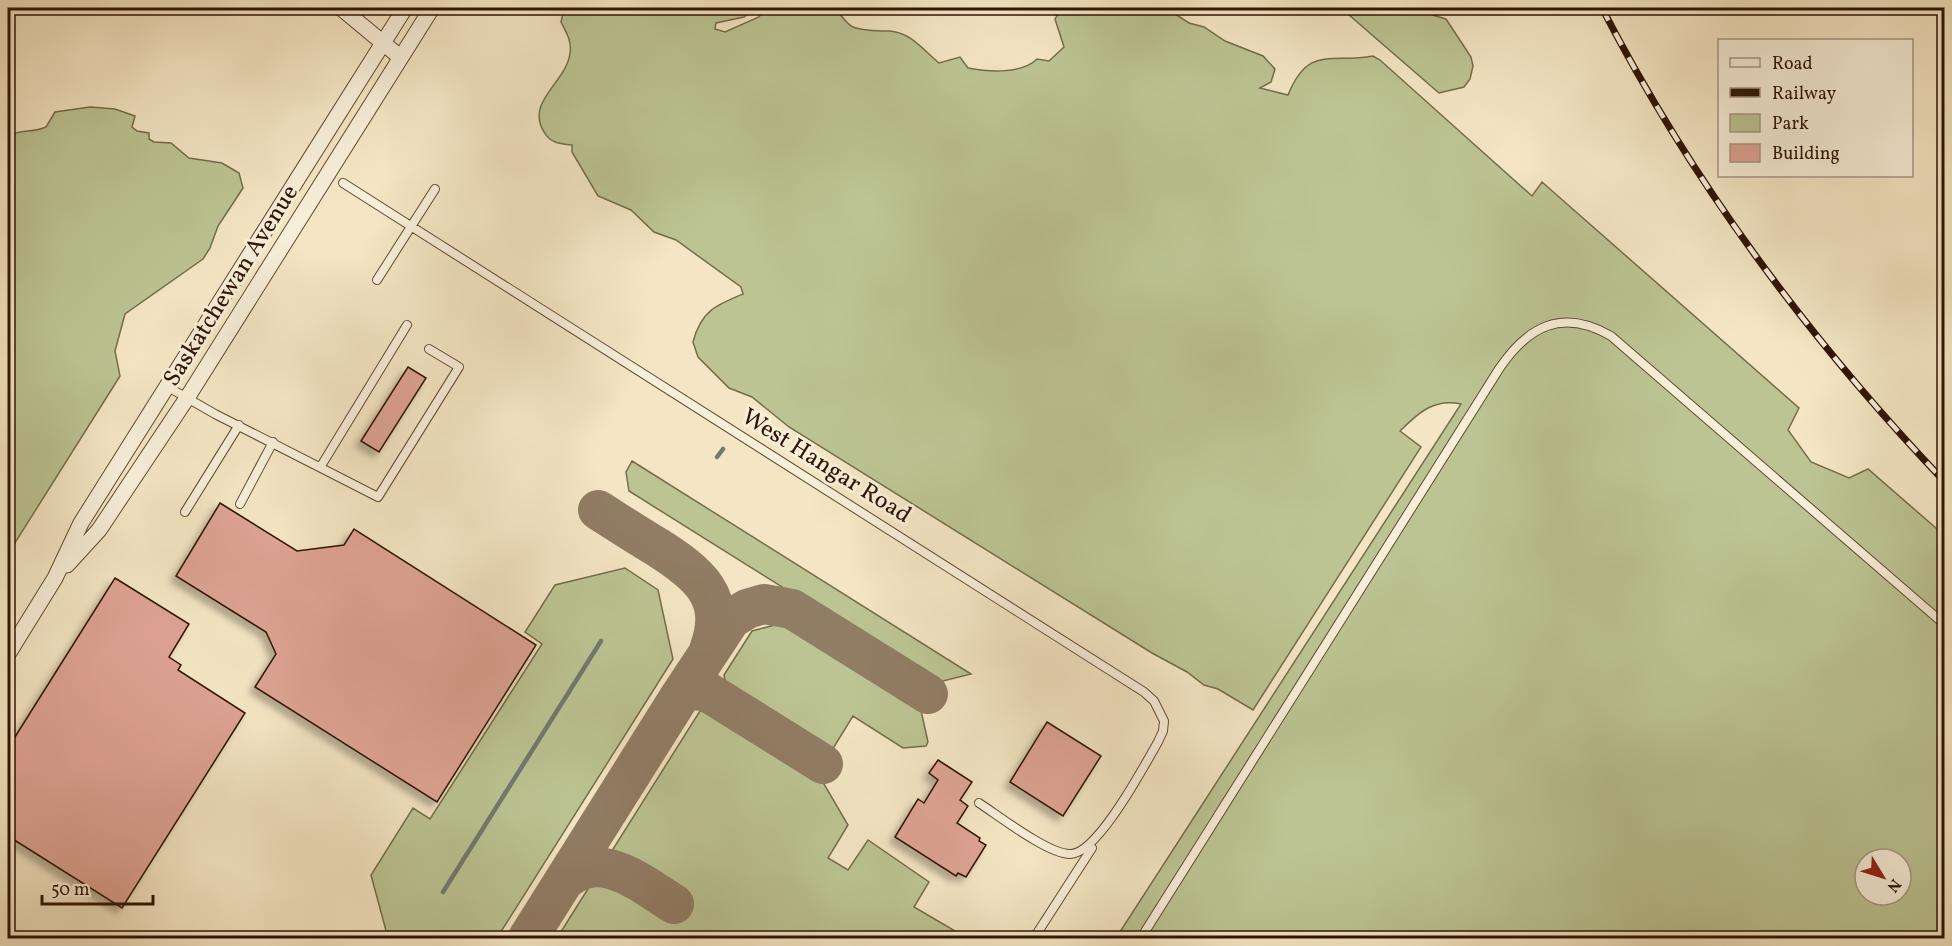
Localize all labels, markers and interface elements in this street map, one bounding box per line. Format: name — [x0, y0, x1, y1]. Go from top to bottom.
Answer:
legend — [1718, 39, 1913, 177]
text: Road — [1772, 52, 1813, 77]
text: Railway — [1772, 82, 1836, 107]
text: Park — [1772, 112, 1809, 137]
text: Building — [1772, 142, 1840, 167]
street label: Saskatchewan Avenue — [156, 179, 308, 393]
street label: West Hangar Road — [734, 401, 917, 533]
north arrow — [1853, 847, 1913, 907]
scale bar — [42, 868, 153, 906]
text: N — [1881, 874, 1905, 897]
text: 50 m — [51, 878, 90, 903]

